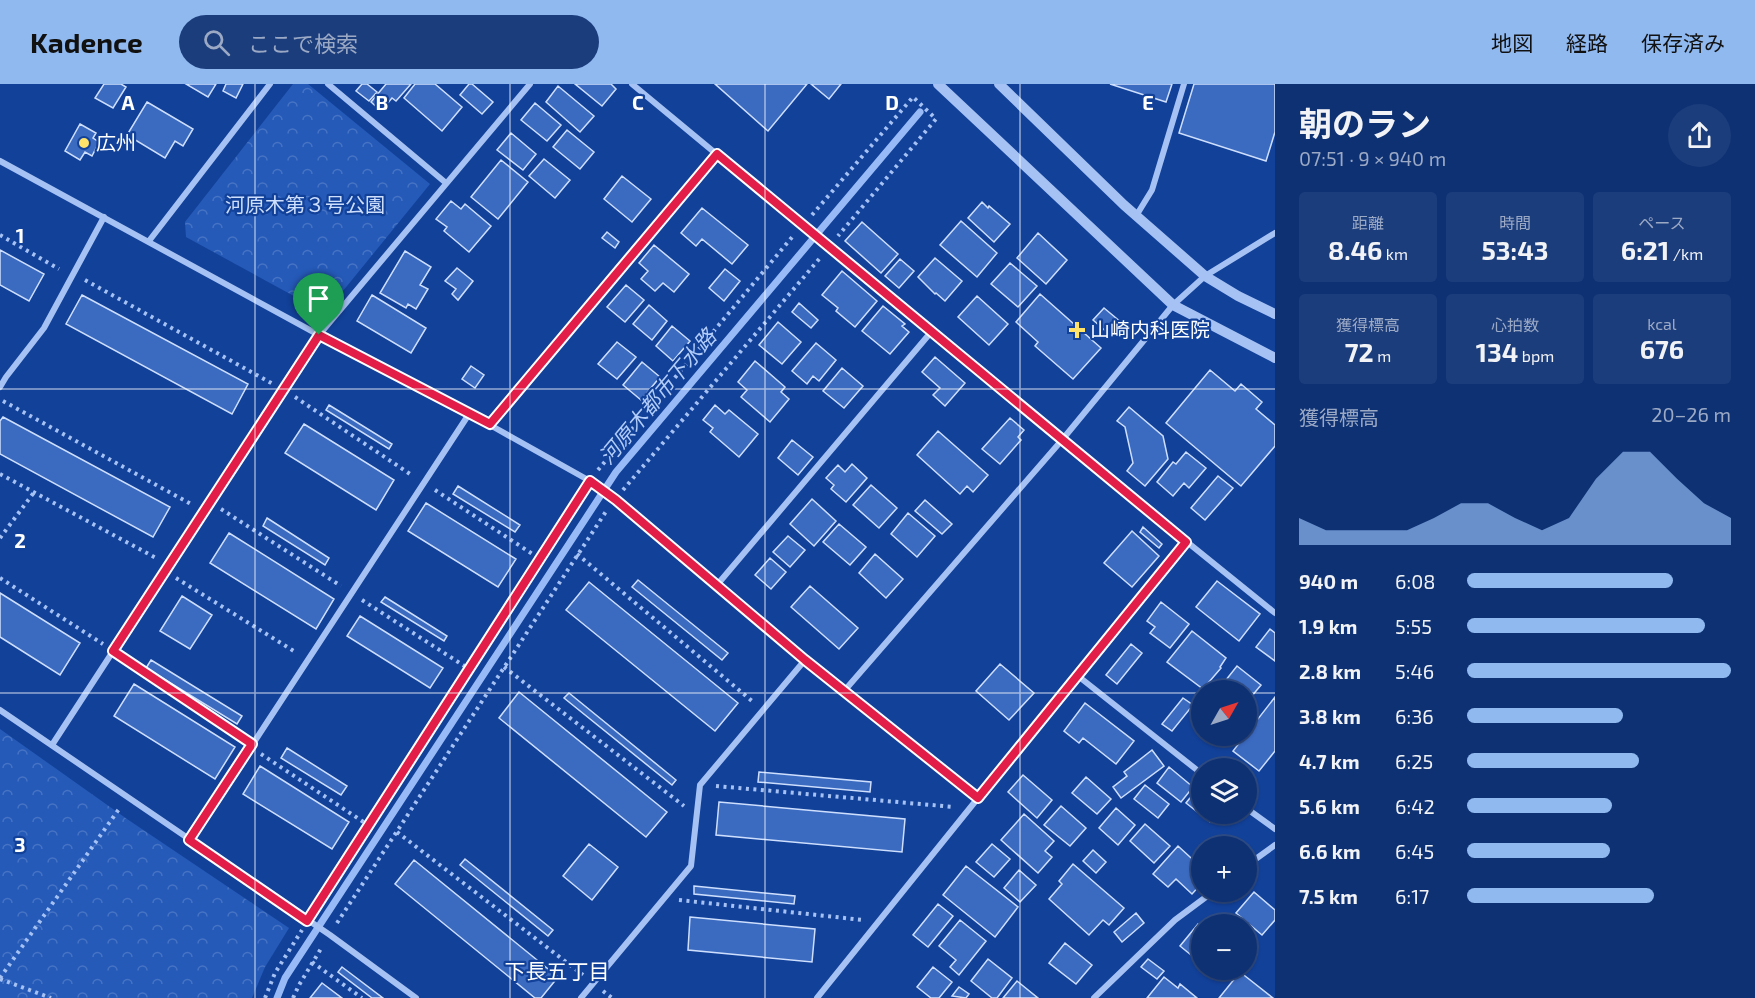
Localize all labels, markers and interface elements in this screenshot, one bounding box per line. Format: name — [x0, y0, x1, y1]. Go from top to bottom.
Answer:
search box — [179, 15, 599, 69]
text: Kadence — [30, 25, 143, 59]
icon: search — [200, 26, 233, 59]
text: ここで検索 — [248, 30, 358, 56]
text: 地図 — [1491, 30, 1533, 55]
text: 経路 — [1566, 30, 1608, 55]
text: 保存済み — [1641, 30, 1725, 55]
text: A — [121, 90, 135, 114]
text: B — [376, 90, 388, 114]
text: C — [632, 90, 644, 114]
text: D — [885, 90, 899, 114]
text: E — [1142, 90, 1154, 114]
text: 朝のラン — [1299, 103, 1431, 143]
button: share — [1668, 104, 1731, 167]
place label: 広州 — [96, 130, 136, 154]
marker: 広州 — [77, 136, 91, 150]
text: 07:51 · 9 × 940 m — [1299, 146, 1446, 170]
park label: 河原木第３号公園 — [225, 192, 385, 216]
text: 距離 — [1352, 213, 1384, 232]
text: 時間 — [1499, 213, 1531, 232]
text: ペース — [1638, 213, 1686, 232]
text: 1 — [16, 223, 24, 247]
text: 8.46 — [1328, 234, 1382, 265]
text: 53:43 — [1481, 234, 1549, 265]
text: 6:21 — [1621, 234, 1669, 265]
text: km — [1382, 244, 1408, 263]
text: /km — [1669, 244, 1703, 263]
pin — [293, 273, 344, 335]
icon: arrive — [302, 282, 335, 315]
text: kcal — [1647, 314, 1677, 333]
text: 獲得標高 — [1336, 315, 1400, 334]
text: 心拍数 — [1491, 315, 1539, 334]
place label: 山崎内科医院 — [1090, 317, 1210, 341]
marker: 山崎内科医院 — [1068, 321, 1086, 339]
water label: 河原木都市下水路 — [593, 322, 722, 468]
text: 676 — [1640, 333, 1684, 364]
text: 72 — [1345, 336, 1374, 367]
text: 134 — [1476, 336, 1518, 367]
text: m — [1374, 346, 1391, 365]
text: bpm — [1518, 346, 1554, 365]
text: 20–26 m — [1651, 402, 1731, 426]
text: 獲得標高 — [1299, 405, 1379, 429]
text: 2 — [14, 528, 26, 552]
text: 940 m — [1299, 569, 1358, 593]
text: 6:08 — [1395, 569, 1435, 593]
text: 1.9 km — [1299, 614, 1357, 638]
text: 5:55 — [1395, 614, 1432, 638]
text: 2.8 km — [1299, 659, 1361, 683]
text: 5:46 — [1395, 659, 1434, 683]
north arrow — [1191, 680, 1257, 746]
map controls — [1191, 680, 1257, 980]
text: 3.8 km — [1299, 704, 1361, 728]
text: 6:36 — [1395, 704, 1434, 728]
text: 4.7 km — [1299, 749, 1360, 773]
text: 6:25 — [1395, 749, 1433, 773]
button: layers — [1191, 758, 1257, 824]
text: 5.6 km — [1299, 794, 1360, 818]
text: 6:42 — [1395, 794, 1435, 818]
text: 3 — [14, 832, 26, 856]
button: + — [1191, 836, 1257, 902]
text: 6.6 km — [1299, 839, 1361, 863]
text: 6:45 — [1395, 839, 1434, 863]
text: 7.5 km — [1299, 884, 1358, 908]
text: 6:17 — [1395, 884, 1429, 908]
button: − — [1191, 914, 1257, 980]
district label: 下長五丁目 — [505, 958, 610, 983]

